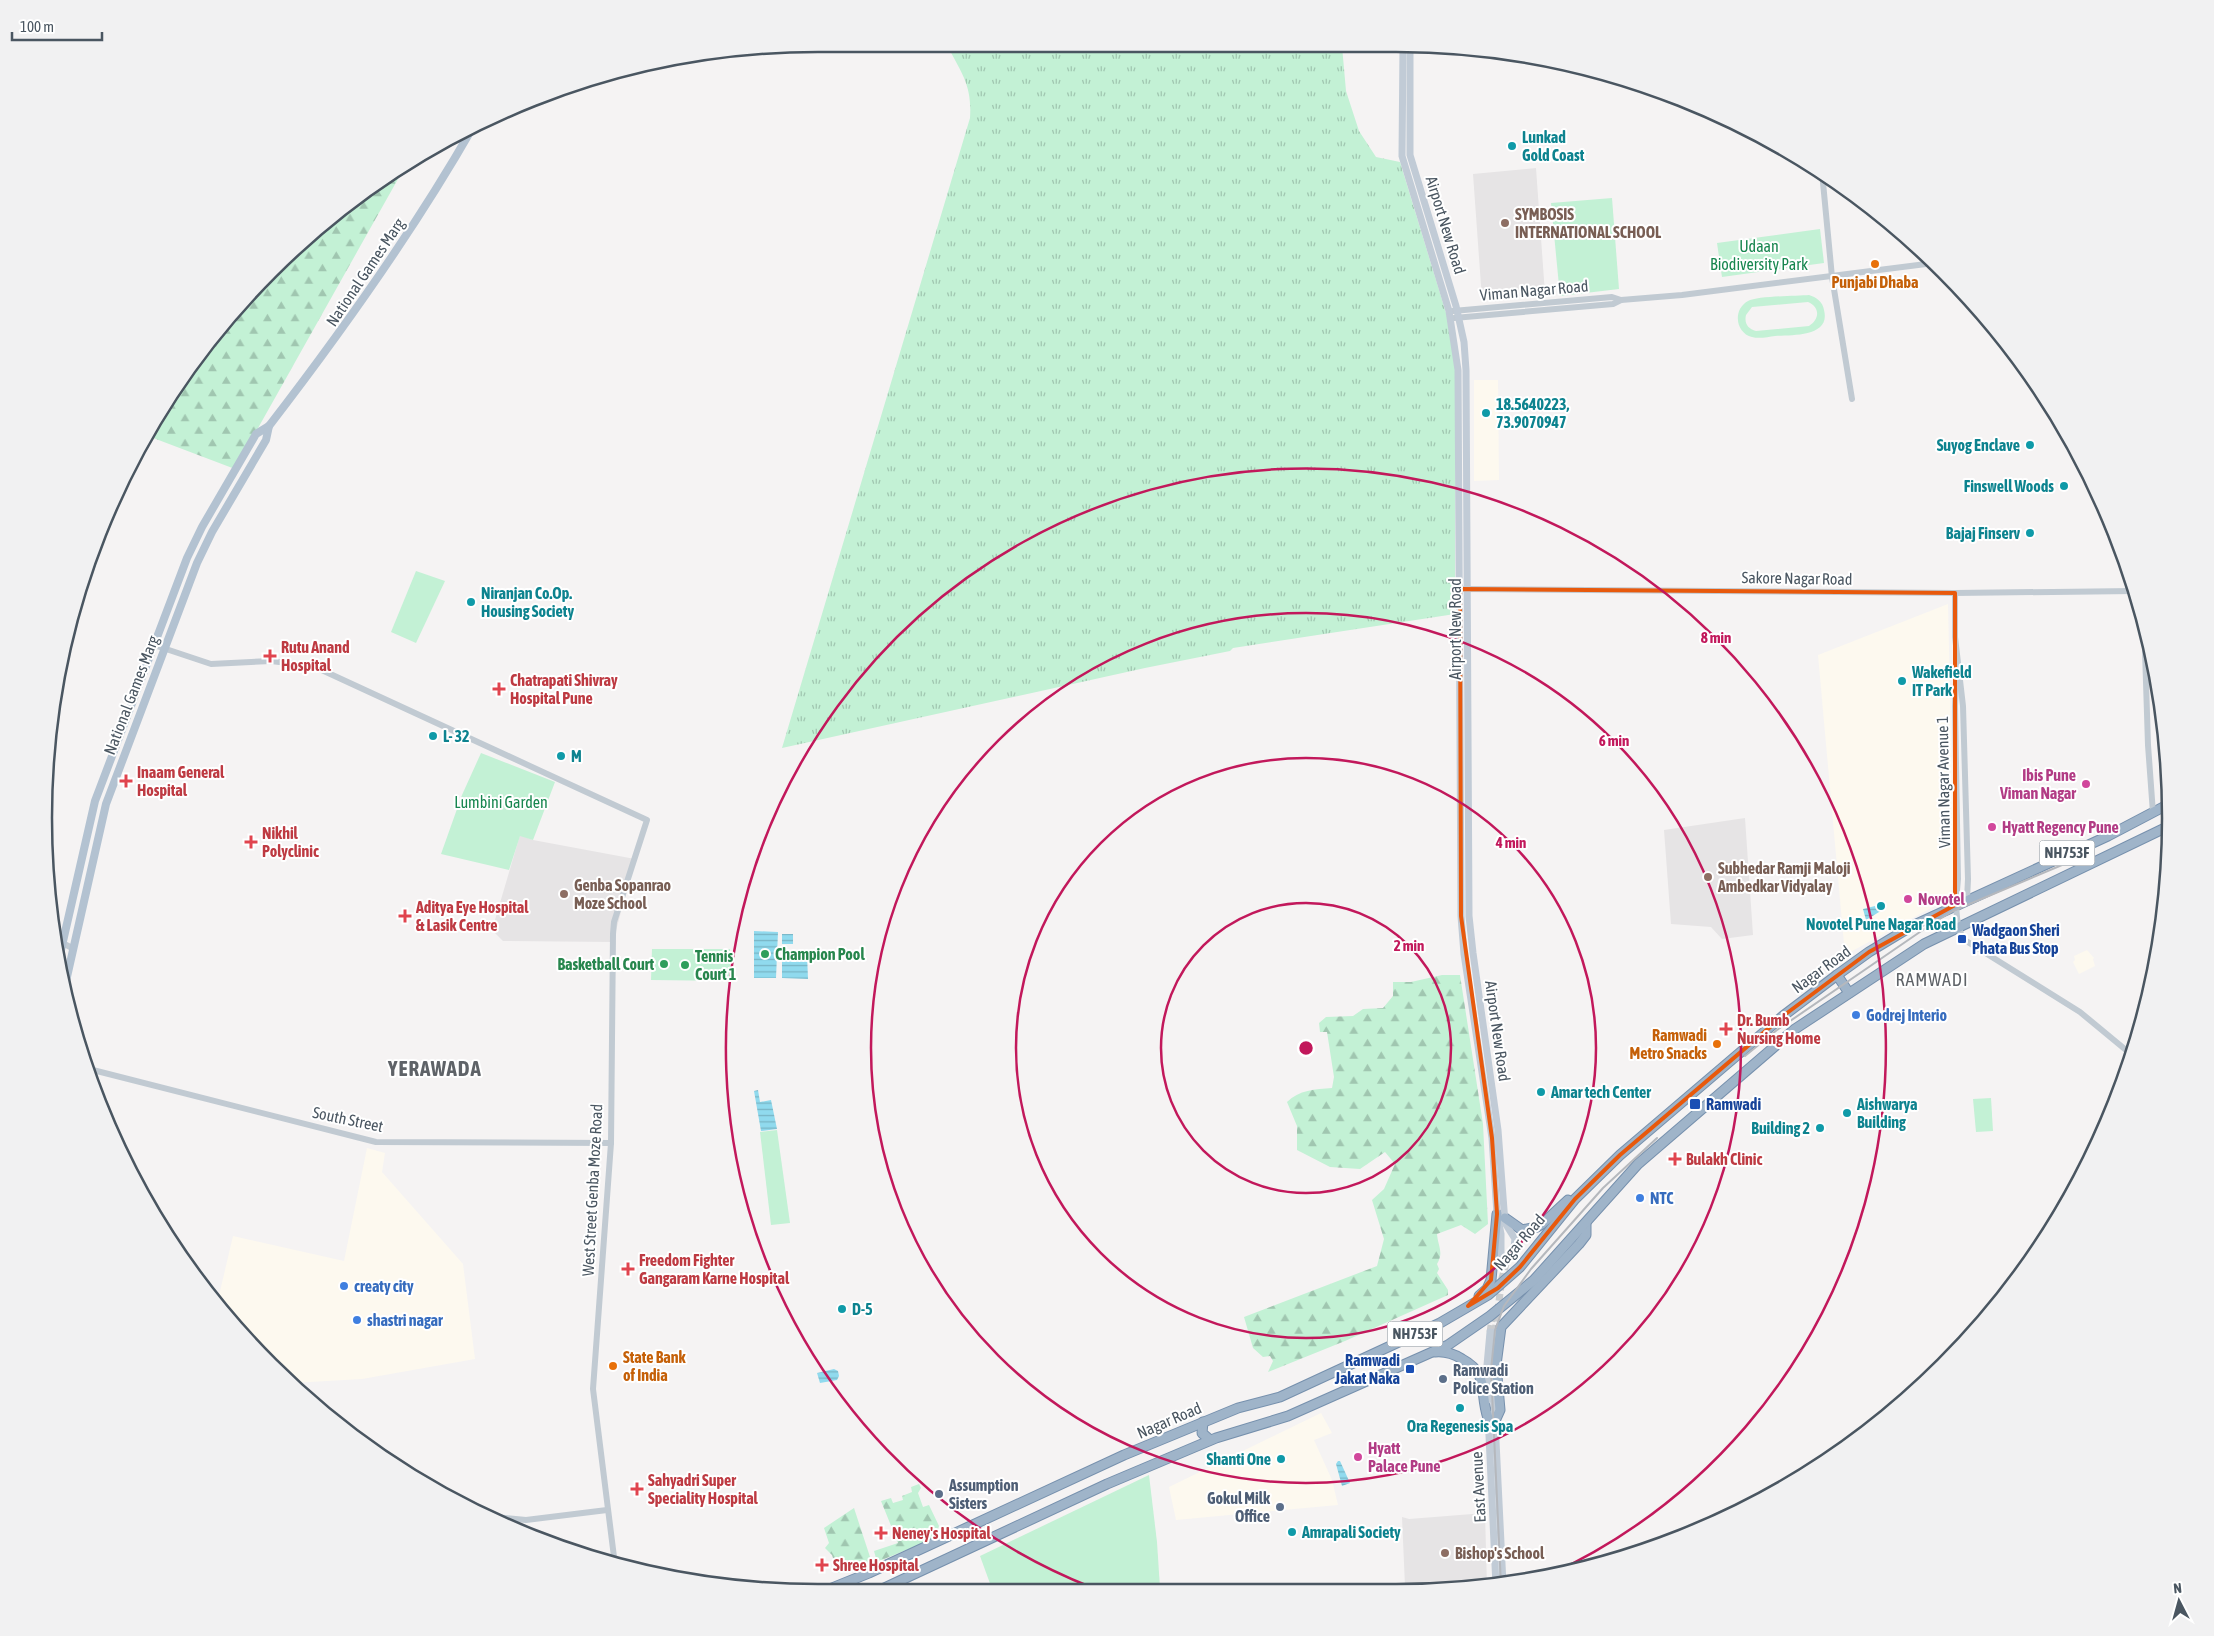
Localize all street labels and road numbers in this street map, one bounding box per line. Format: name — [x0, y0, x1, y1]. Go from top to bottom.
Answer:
street label: Airport New Road — [1422, 174, 1469, 276]
street label: National Games Marg — [322, 215, 409, 330]
street label: Viman Nagar Road — [1479, 276, 1589, 305]
street label: Sakore Nagar Road — [1741, 568, 1853, 589]
street label: Airport New Road — [1446, 578, 1465, 680]
street label: National Games Marg — [100, 633, 163, 757]
street label: Viman Nagar Avenue 1 — [1933, 716, 1954, 848]
road number: NH753F — [2040, 840, 2094, 866]
street label: Nagar Road — [1788, 942, 1855, 997]
street label: Airport New Road — [1481, 979, 1514, 1083]
street label: South Street — [311, 1103, 385, 1135]
street label: West Street Genba Moze Road — [578, 1103, 606, 1277]
street label: Nagar Road — [1490, 1210, 1549, 1274]
road number: NH753F — [1388, 1322, 1442, 1346]
street label: Nagar Road — [1134, 1398, 1204, 1443]
street label: East Avenue — [1467, 1451, 1489, 1523]

